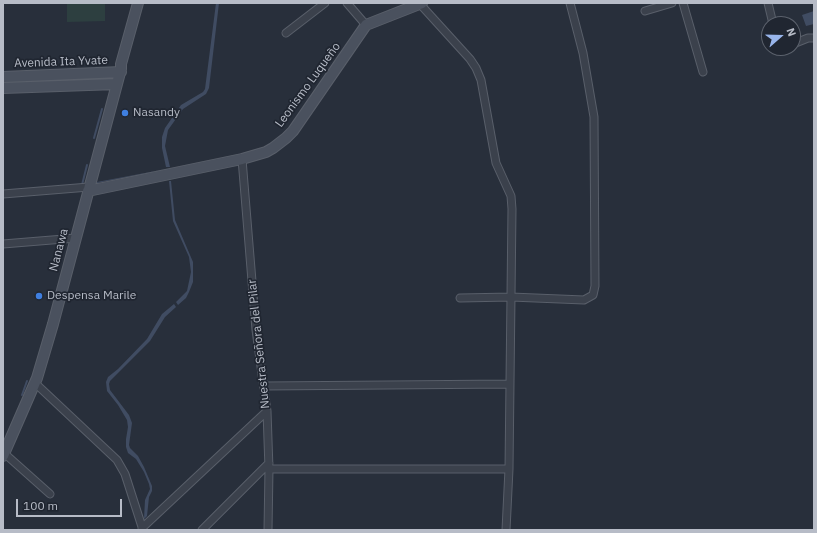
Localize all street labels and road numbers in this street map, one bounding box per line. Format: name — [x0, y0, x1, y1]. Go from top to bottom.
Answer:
street label: Leonismo Luqueño — [272, 40, 344, 130]
street label: Avenida Ita Yvate — [14, 53, 108, 71]
street label: Nanawa — [46, 227, 72, 273]
street label: Nuestra Señora del Pilar — [245, 279, 273, 409]

